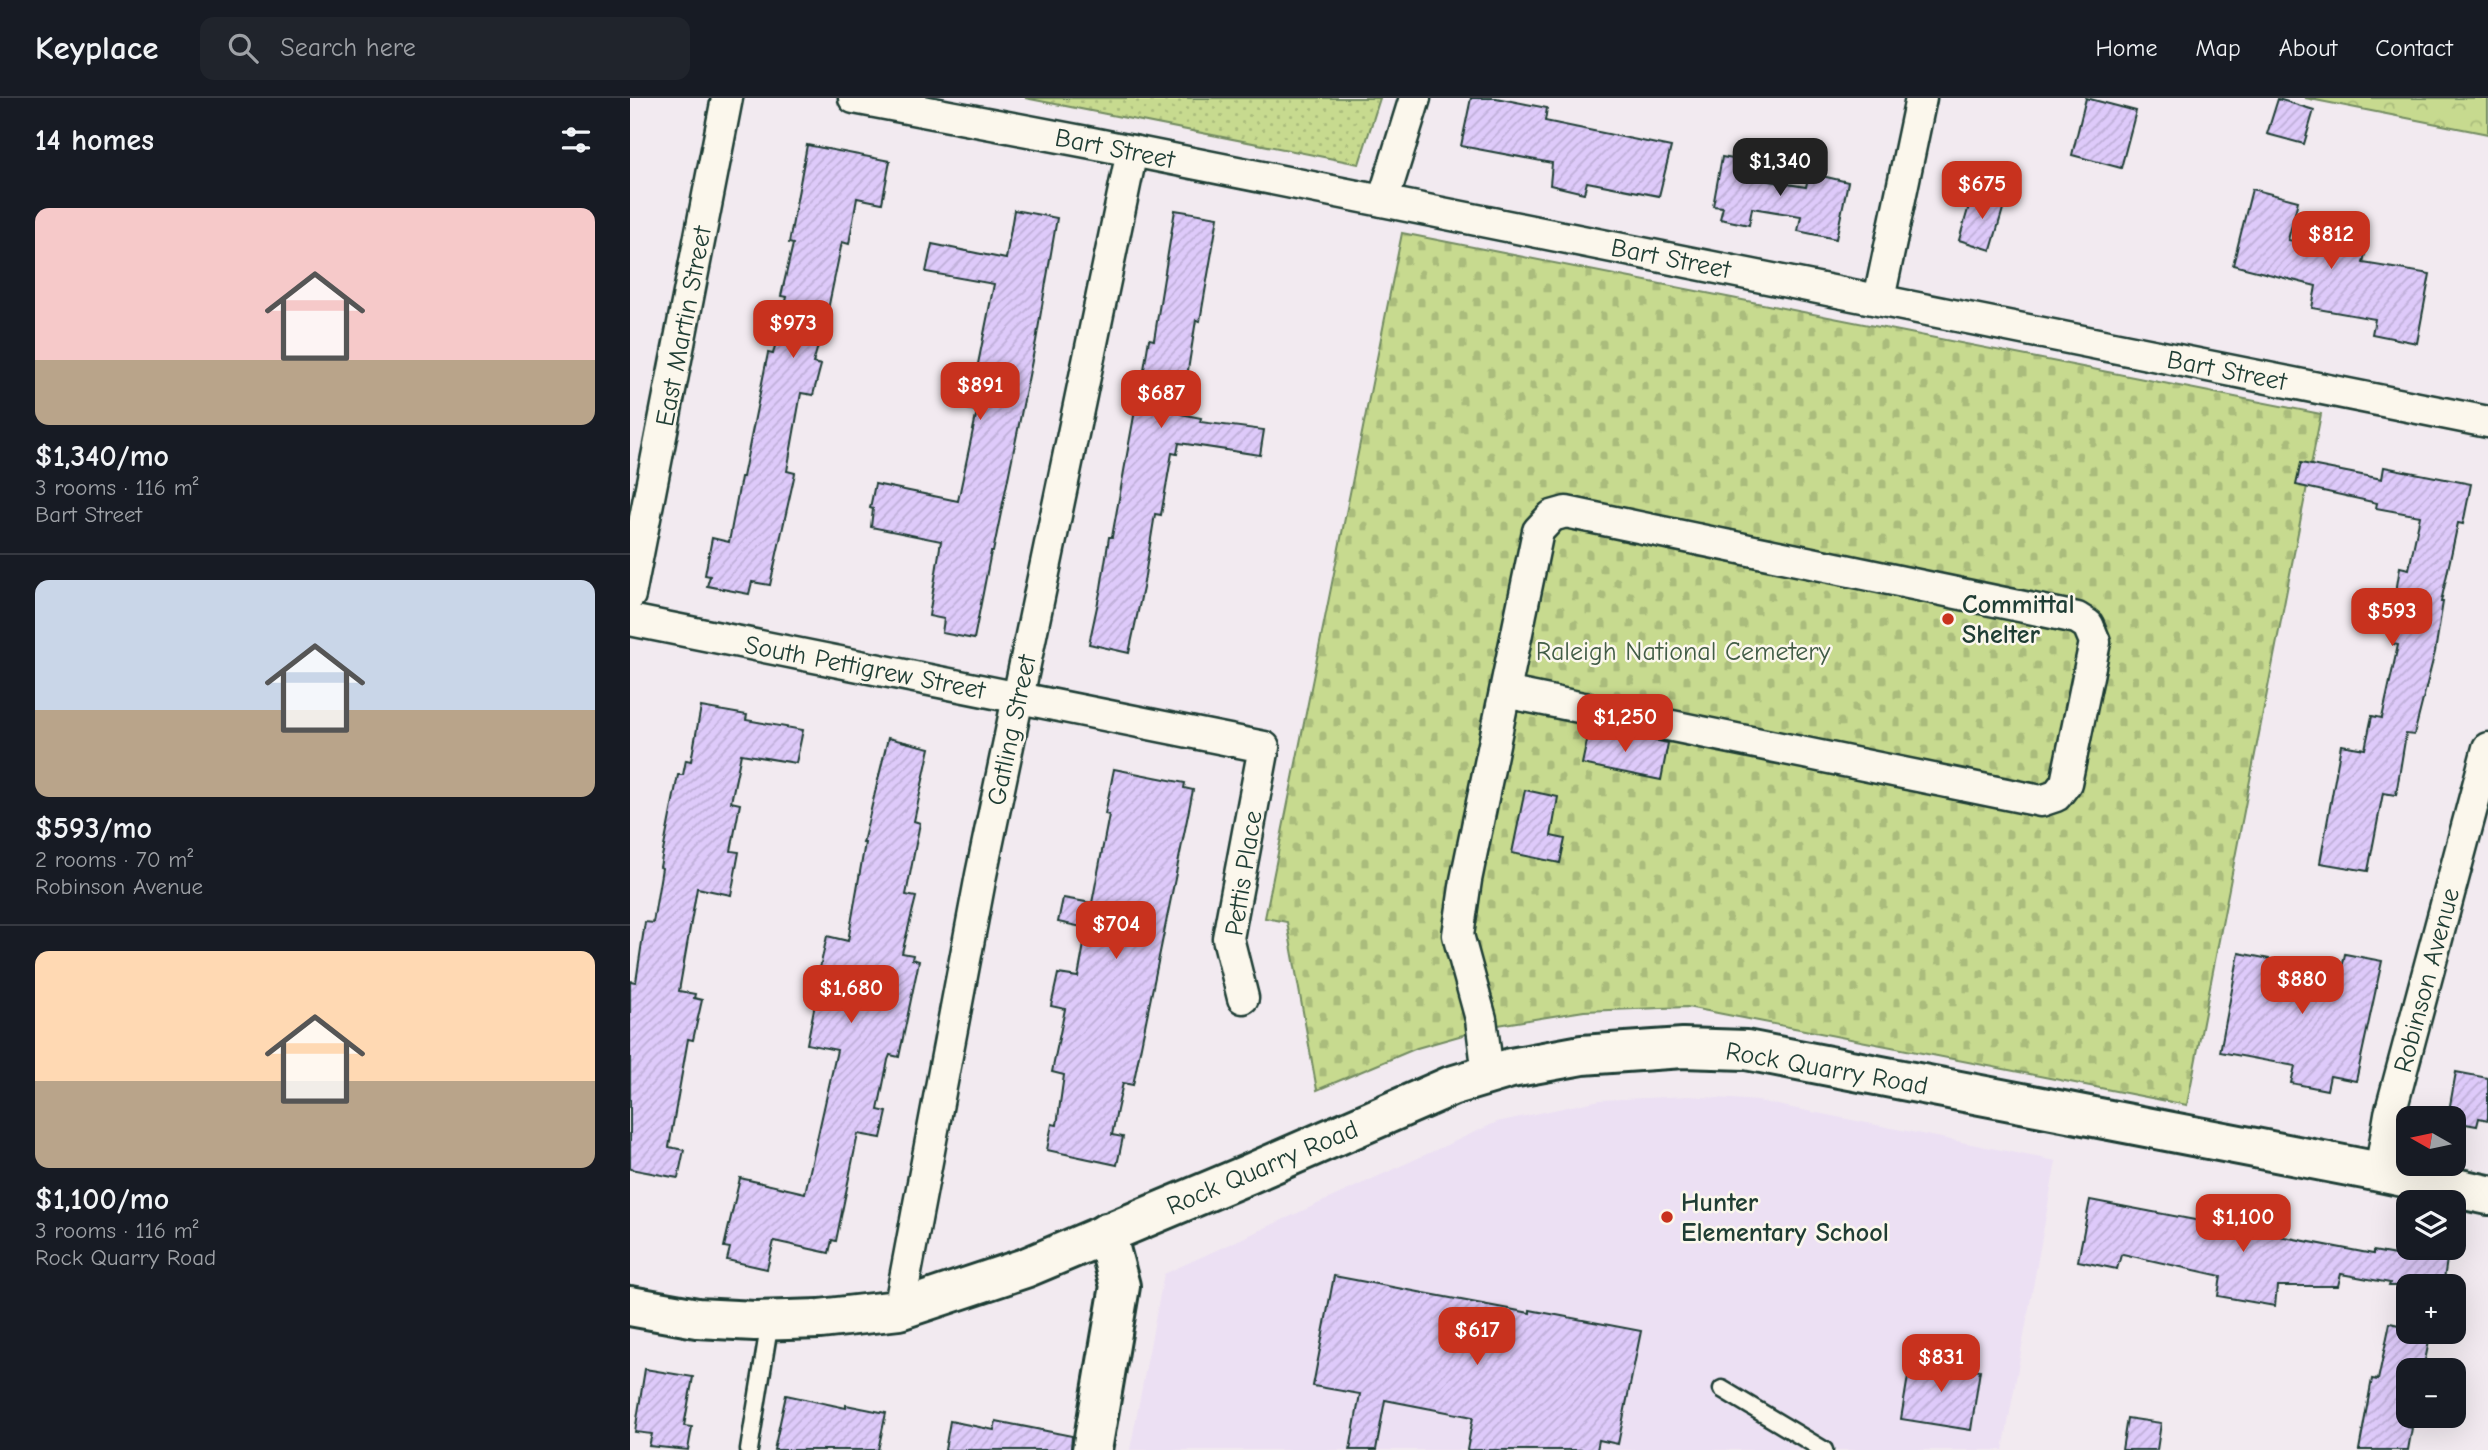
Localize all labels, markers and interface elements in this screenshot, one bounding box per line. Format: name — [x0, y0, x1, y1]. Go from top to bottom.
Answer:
search box — [200, 17, 690, 80]
text: Keyplace — [35, 29, 158, 67]
icon: search — [224, 29, 262, 67]
text: Search here — [280, 33, 416, 63]
text: Home — [2096, 34, 2157, 62]
text: Map — [2195, 34, 2241, 62]
text: About — [2279, 34, 2337, 62]
text: Contact — [2375, 34, 2453, 62]
icon: filters — [557, 121, 595, 159]
text: 14 homes — [35, 123, 154, 158]
street label: Bart Street — [1053, 123, 1179, 176]
pin: $1,340 — [1723, 139, 1837, 198]
text: $1,340 — [1749, 147, 1811, 174]
pin: $675 — [1941, 162, 2023, 221]
text: $675 — [1958, 170, 2006, 197]
pin: $812 — [2290, 212, 2372, 271]
text: $812 — [2308, 220, 2354, 247]
street label: East Martin Street — [650, 222, 718, 429]
street label: Bart Street — [1609, 233, 1735, 286]
icon: home — [252, 253, 378, 379]
pin: $973 — [752, 300, 834, 360]
text: $973 — [769, 309, 817, 336]
street label: Bart Street — [2165, 345, 2291, 398]
pin: $891 — [939, 362, 1021, 422]
pin: $687 — [1120, 370, 1202, 430]
text: $891 — [957, 371, 1003, 398]
text: $687 — [1137, 379, 1185, 406]
text: $1,340/mo — [35, 439, 169, 474]
text: 3 rooms · 116 m² — [35, 474, 199, 501]
text: Bart Street — [35, 501, 142, 528]
pin: $593 — [2351, 588, 2433, 648]
place label: Committal Shelter — [1962, 590, 2075, 650]
text: $593 — [2367, 597, 2417, 624]
marker: Committal Shelter — [1940, 611, 1956, 627]
icon: home — [252, 625, 378, 751]
street label: South Pettigrew Street — [742, 630, 989, 706]
park label: Raleigh National Cemetery — [1536, 637, 1831, 667]
street label: Gatling Street — [981, 651, 1043, 808]
pin: $1,250 — [1568, 694, 1682, 754]
text: $1,250 — [1593, 703, 1657, 730]
street label: Pettis Place — [1219, 809, 1269, 938]
text: $593/mo — [35, 811, 152, 846]
text: 2 rooms · 70 m² — [35, 846, 193, 873]
text: Robinson Avenue — [35, 873, 203, 900]
street label: Robinson Avenue — [2388, 885, 2466, 1076]
pin: $704 — [1075, 902, 1157, 961]
text: $704 — [1092, 910, 1140, 937]
pin: $880 — [2261, 956, 2343, 1016]
pin: $1,680 — [794, 965, 908, 1025]
text: $880 — [2277, 965, 2327, 992]
text: $1,680 — [819, 974, 883, 1001]
icon: home — [252, 996, 378, 1122]
street label: Rock Quarry Road — [1723, 1036, 1930, 1102]
north arrow — [2396, 1106, 2466, 1176]
map controls — [2396, 1106, 2466, 1428]
street label: Rock Quarry Road — [1162, 1114, 1363, 1222]
text: $1,100/mo — [35, 1182, 169, 1217]
place label: Hunter Elementary School — [1681, 1188, 1889, 1248]
button: layers — [2396, 1190, 2466, 1260]
pin: $1,100 — [2186, 1194, 2300, 1254]
text: $1,100 — [2212, 1203, 2274, 1230]
marker: Hunter Elementary School — [1659, 1209, 1675, 1225]
text: 3 rooms · 116 m² — [35, 1217, 199, 1244]
text: Rock Quarry Road — [35, 1244, 216, 1271]
button: + — [2396, 1274, 2466, 1344]
pin: $617 — [1436, 1308, 1518, 1367]
text: $617 — [1454, 1316, 1500, 1343]
pin: $831 — [1900, 1334, 1982, 1394]
text: $831 — [1918, 1343, 1964, 1370]
button: − — [2396, 1358, 2466, 1428]

